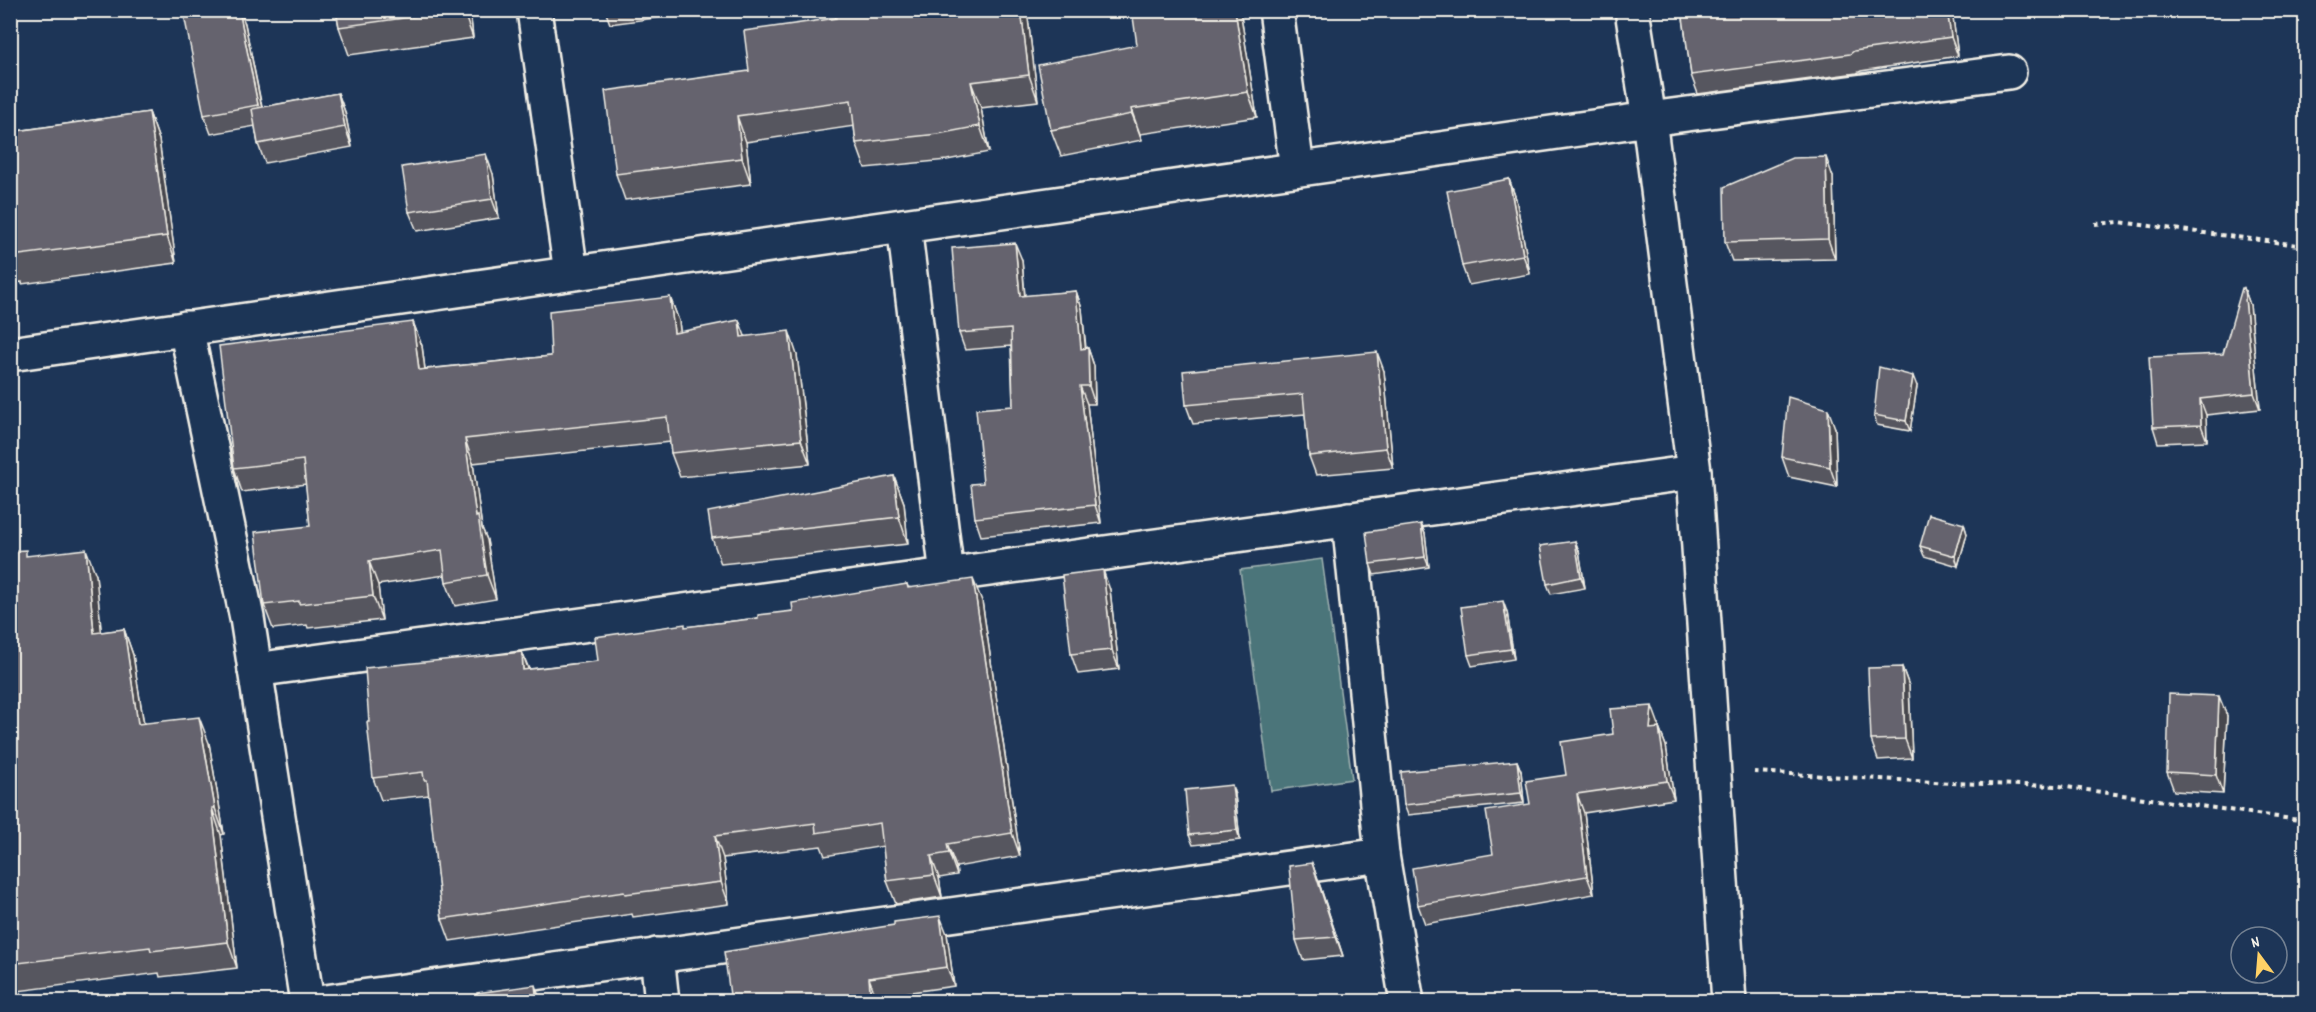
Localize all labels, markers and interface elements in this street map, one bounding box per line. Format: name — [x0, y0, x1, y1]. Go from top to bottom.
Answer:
north arrow — [2229, 925, 2289, 985]
text: N — [2249, 931, 2263, 955]

